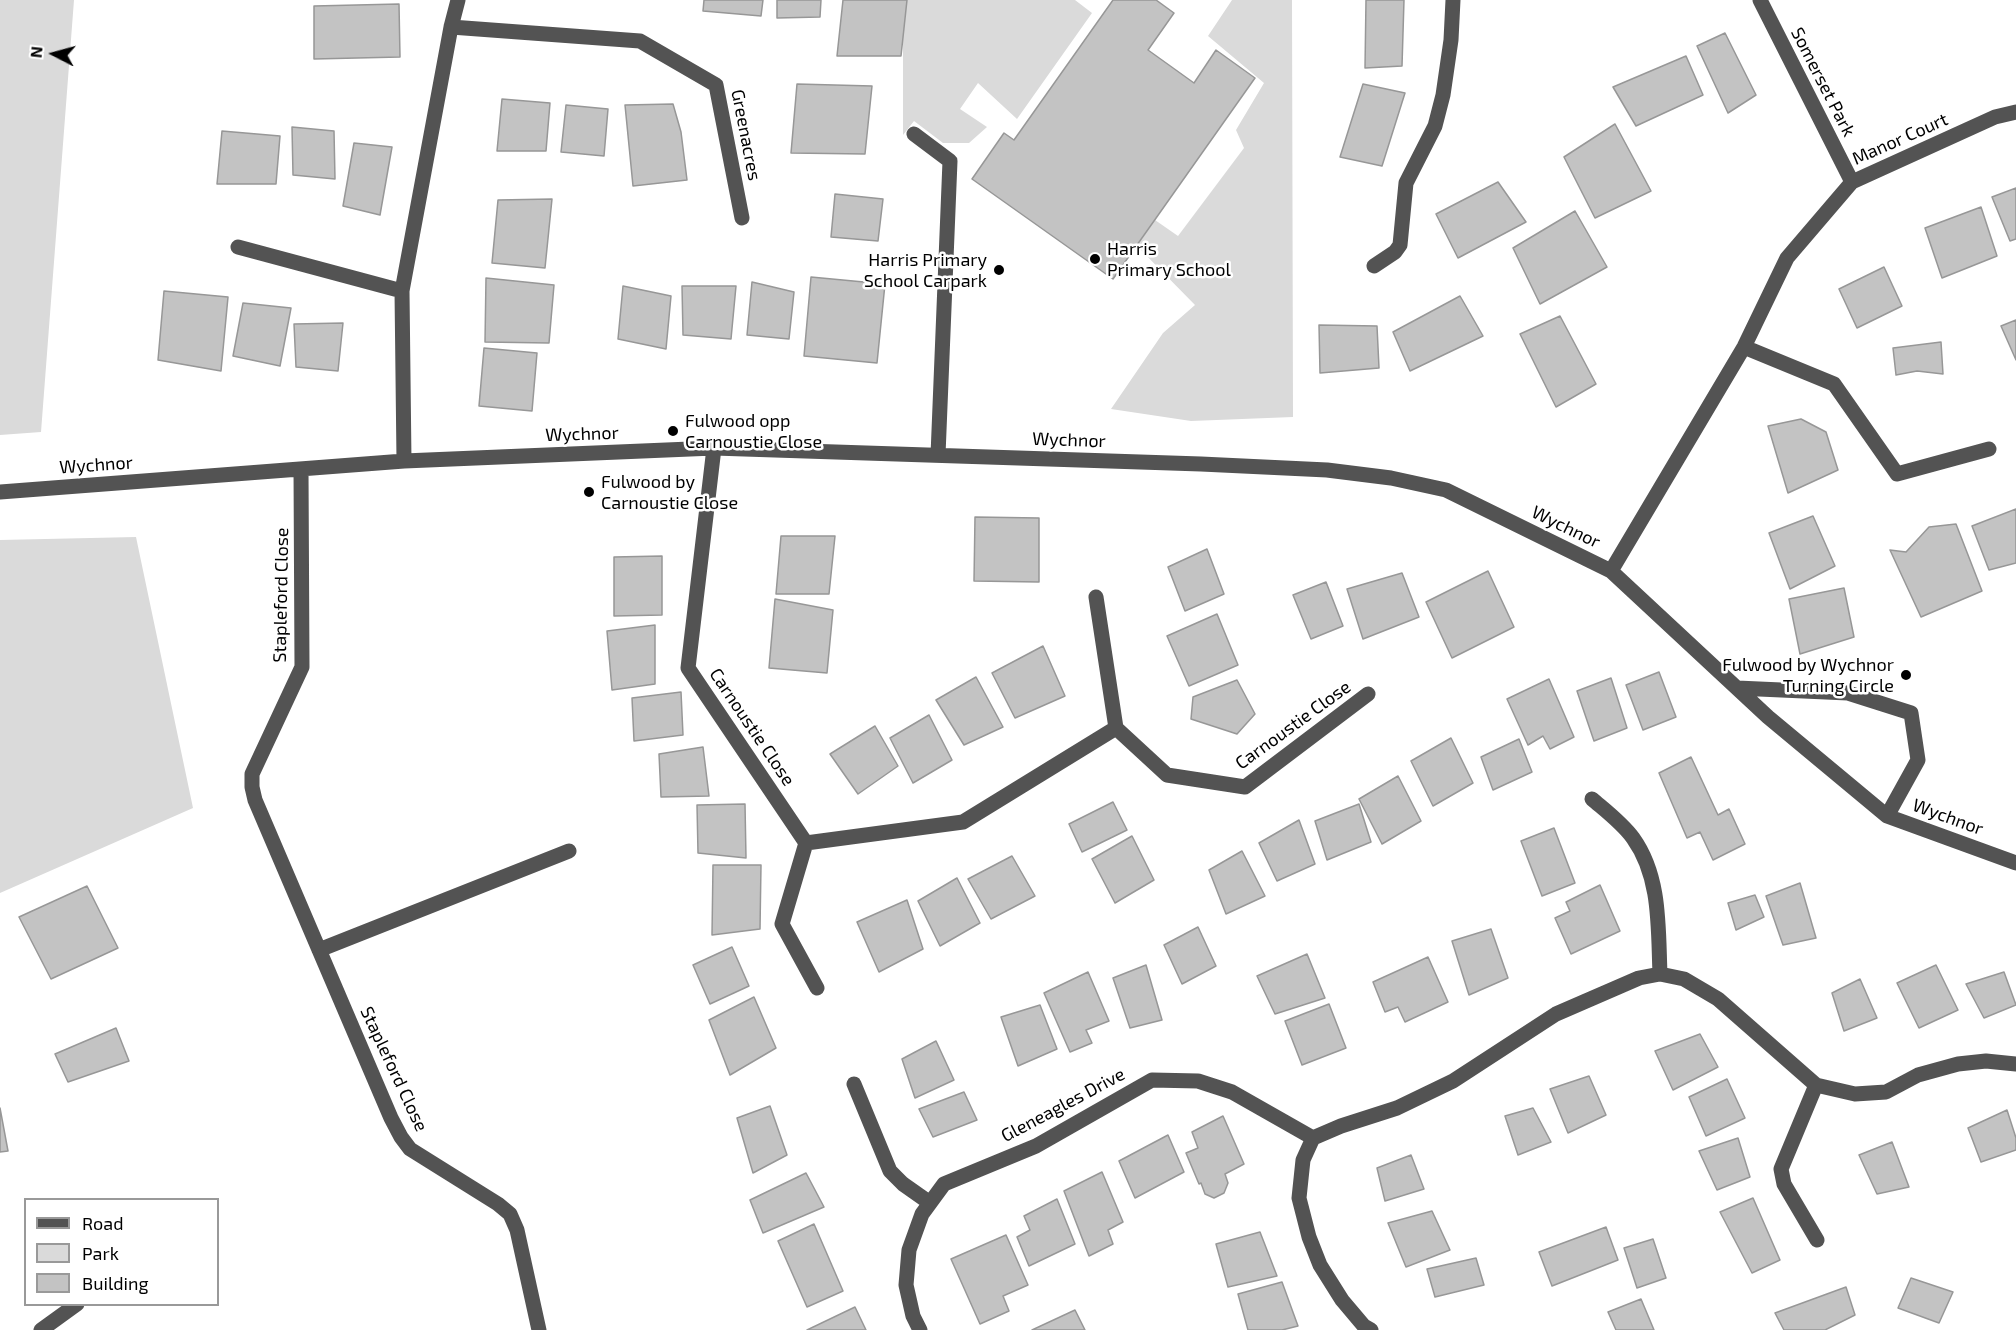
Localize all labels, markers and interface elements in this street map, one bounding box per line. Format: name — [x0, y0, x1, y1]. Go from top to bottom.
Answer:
north arrow — [24, 24, 84, 84]
street label: Somerset Park — [1786, 24, 1860, 140]
text: N — [26, 45, 46, 59]
street label: Greenacres — [727, 88, 765, 182]
street label: Manor Court — [1849, 108, 1951, 170]
place label: Harris Primary School — [1107, 238, 1231, 280]
place label: Harris Primary School Carpark — [864, 249, 987, 292]
marker: Harris Primary School — [1088, 252, 1102, 266]
marker: Harris Primary School Carpark — [992, 263, 1006, 277]
place label: Fulwood opp Carnoustie Close — [685, 410, 822, 452]
street label: Wychnor — [545, 422, 619, 446]
marker: Fulwood opp Carnoustie Close — [666, 424, 680, 438]
street label: Wychnor — [1032, 428, 1106, 452]
street label: Wychnor — [59, 452, 133, 478]
place label: Fulwood by Carnoustie Close — [601, 471, 738, 514]
marker: Fulwood by Carnoustie Close — [582, 485, 596, 499]
street label: Wychnor — [1528, 501, 1604, 553]
street label: Stapleford Close — [269, 527, 293, 663]
place label: Fulwood by Wychnor Turning Circle — [1722, 654, 1894, 696]
street label: Carnoustie Close — [705, 664, 799, 790]
marker: Fulwood by Wychnor Turning Circle — [1899, 668, 1913, 682]
street label: Carnoustie Close — [1231, 676, 1355, 774]
street label: Wychnor — [1910, 794, 1986, 840]
street label: Stapleford Close — [356, 1003, 432, 1135]
street label: Gleneagles Drive — [997, 1063, 1129, 1147]
legend — [24, 1198, 219, 1306]
text: Road — [82, 1212, 123, 1234]
text: Park — [82, 1242, 119, 1264]
text: Building — [82, 1272, 149, 1294]

